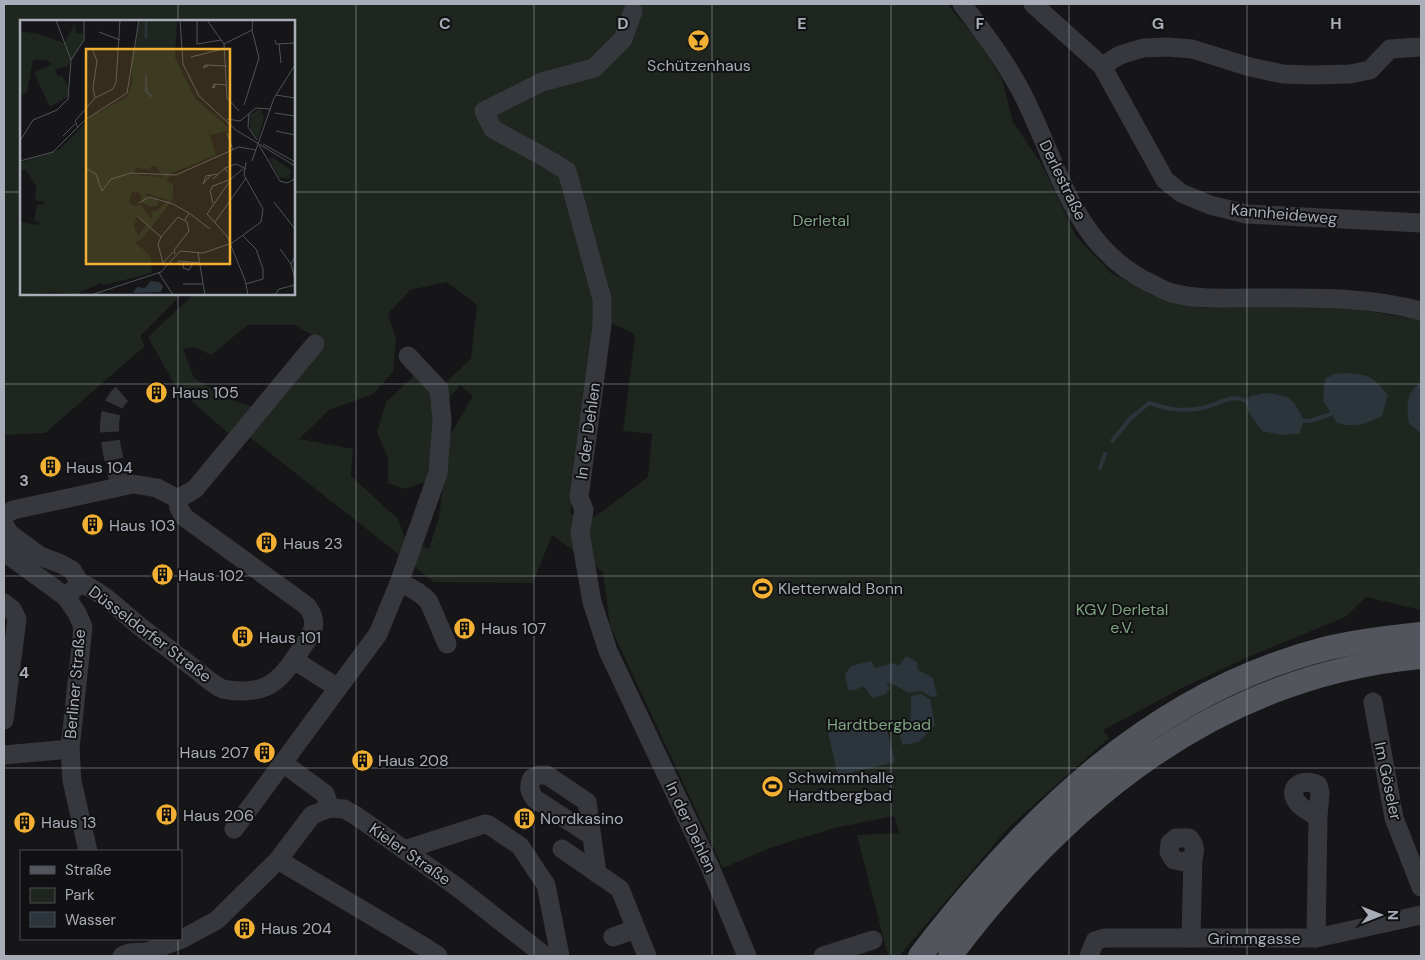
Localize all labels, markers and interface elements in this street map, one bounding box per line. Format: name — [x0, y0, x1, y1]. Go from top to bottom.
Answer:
text: C — [439, 13, 451, 34]
text: D — [617, 13, 629, 34]
text: E — [797, 13, 807, 34]
text: F — [976, 13, 985, 34]
text: G — [1152, 13, 1164, 34]
text: H — [1330, 13, 1342, 34]
inset map — [20, 20, 295, 295]
bar icon: Schützenhaus — [687, 29, 711, 53]
place label: Schützenhaus — [647, 55, 751, 76]
street label: Derlestraße — [1035, 136, 1091, 224]
street label: Kannheideweg — [1230, 199, 1338, 229]
park label: Derletal — [793, 210, 849, 231]
building icon: Haus 105 — [144, 380, 168, 404]
street label: In der Dehlen — [571, 381, 605, 481]
place label: Haus 105 — [172, 382, 239, 403]
building icon: Haus 104 — [38, 455, 62, 479]
place label: Haus 104 — [66, 457, 133, 478]
text: 3 — [19, 470, 29, 491]
building icon: Haus 103 — [81, 513, 105, 537]
place label: Haus 103 — [109, 515, 175, 536]
building icon: Haus 23 — [255, 531, 279, 555]
place label: Haus 23 — [283, 533, 343, 554]
building icon: Haus 102 — [150, 563, 174, 587]
place label: Haus 102 — [178, 565, 244, 586]
sports icon: Kletterwald Bonn — [750, 576, 774, 600]
place label: Kletterwald Bonn — [778, 578, 903, 599]
street label: Düsseldorfer Straße — [84, 581, 216, 687]
park label: KGV Derletal e.V. — [1076, 599, 1168, 638]
building icon: Haus 107 — [453, 616, 477, 640]
place label: Haus 107 — [481, 618, 546, 639]
building icon: Haus 101 — [231, 625, 255, 649]
place label: Haus 101 — [259, 627, 321, 648]
street label: Berliner Straße — [60, 628, 90, 740]
text: 4 — [19, 662, 29, 683]
park label: Hardtbergbad — [827, 714, 931, 735]
building icon: Haus 207 — [253, 740, 277, 764]
street label: Im Göseler — [1369, 740, 1407, 822]
place label: Haus 207 — [180, 742, 249, 763]
building icon: Haus 208 — [350, 748, 374, 772]
place label: Haus 208 — [378, 750, 449, 771]
place label: Schwimmhalle Hardtbergbad — [788, 767, 894, 806]
sports icon: Schwimmhalle Hardtbergbad — [760, 774, 784, 798]
street label: In der Dehlen — [661, 778, 721, 876]
building icon: Haus 206 — [155, 803, 179, 827]
place label: Haus 206 — [183, 805, 254, 826]
building icon: Nordkasino — [512, 806, 536, 830]
place label: Nordkasino — [540, 808, 623, 829]
building icon: Haus 13 — [13, 810, 37, 834]
place label: Haus 13 — [41, 812, 97, 833]
street label: Kieler Straße — [365, 818, 455, 890]
legend — [20, 850, 182, 940]
text: Straße — [65, 860, 112, 880]
text: Park — [65, 885, 95, 905]
north arrow — [1355, 890, 1405, 940]
text: Wasser — [65, 910, 117, 930]
text: N — [1384, 910, 1402, 920]
building icon: Haus 204 — [233, 916, 257, 940]
place label: Haus 204 — [261, 918, 332, 939]
street label: Grimmgasse — [1207, 928, 1301, 949]

